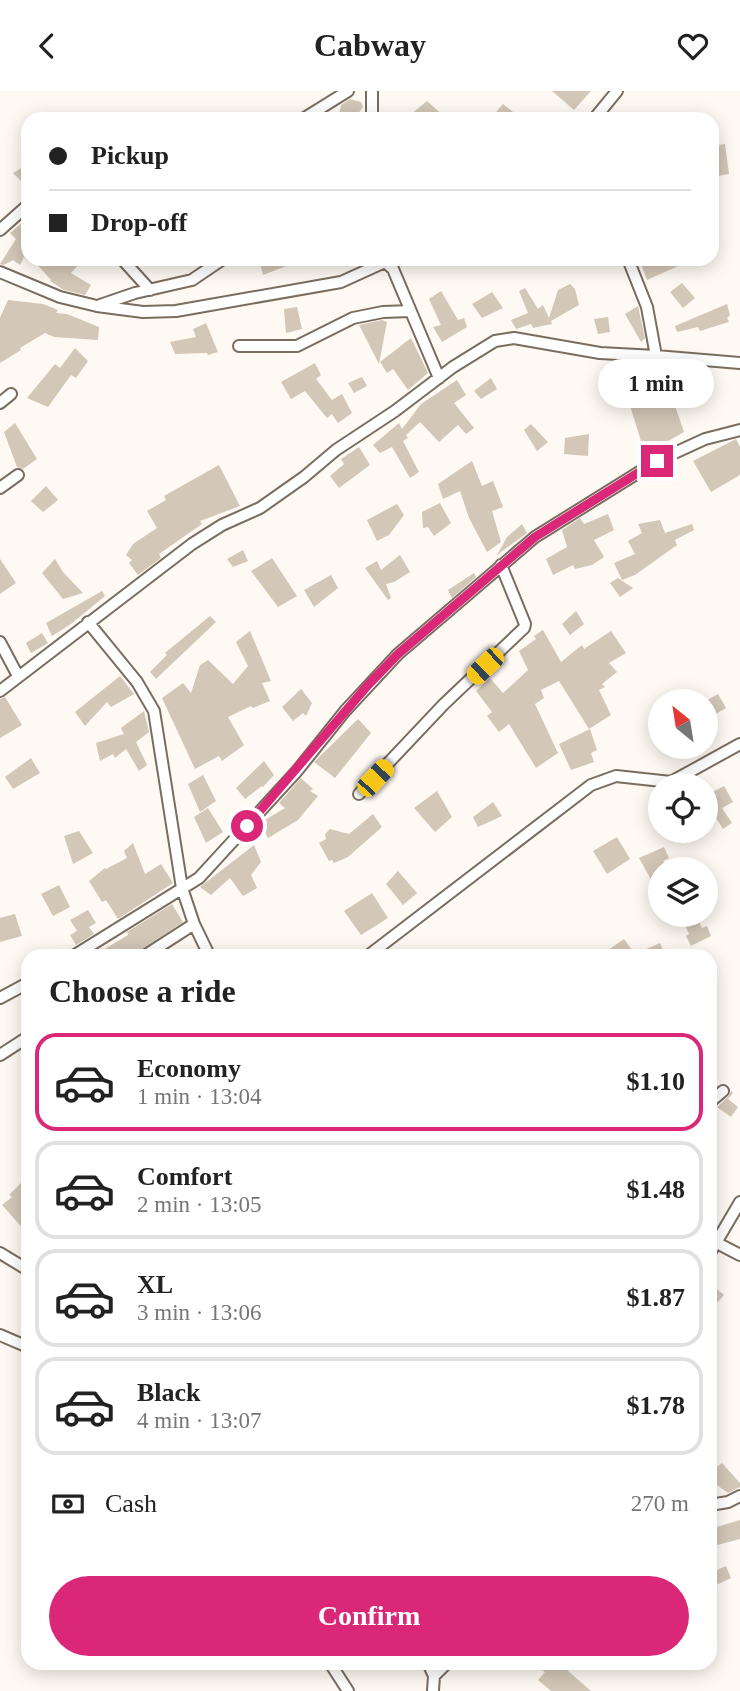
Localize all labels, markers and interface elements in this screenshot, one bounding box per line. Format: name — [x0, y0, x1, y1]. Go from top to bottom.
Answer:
icon: back — [28, 27, 66, 65]
text: Cabway — [314, 27, 426, 63]
icon: heart — [674, 27, 712, 65]
text: Pickup — [91, 141, 169, 170]
text: Drop-off — [91, 208, 187, 237]
callout: 1 min — [599, 359, 715, 409]
text: 1 min — [628, 371, 684, 396]
route end — [641, 445, 673, 477]
car — [463, 644, 508, 688]
north arrow — [648, 689, 718, 759]
map controls — [648, 689, 718, 927]
car — [353, 755, 398, 801]
button: locate — [648, 773, 718, 843]
route start — [231, 810, 263, 842]
button: layers — [648, 857, 718, 927]
text: Choose a ride — [49, 973, 236, 1009]
icon: car — [53, 1051, 116, 1114]
text: Economy — [137, 1054, 241, 1083]
text: $1.10 — [627, 1067, 685, 1096]
text: 1 min · 13:04 — [137, 1084, 262, 1109]
icon: car — [53, 1159, 116, 1222]
text: Comfort — [137, 1162, 232, 1191]
text: $1.48 — [627, 1175, 685, 1204]
text: 2 min · 13:05 — [137, 1192, 262, 1217]
icon: car — [53, 1267, 116, 1330]
text: XL — [137, 1270, 173, 1299]
text: $1.87 — [627, 1283, 685, 1312]
text: 3 min · 13:06 — [137, 1300, 262, 1325]
icon: car — [53, 1375, 116, 1438]
text: Black — [137, 1378, 201, 1407]
text: $1.78 — [627, 1391, 685, 1420]
text: 4 min · 13:07 — [137, 1408, 262, 1433]
icon: cash — [49, 1485, 87, 1523]
text: Cash — [105, 1489, 157, 1518]
text: 270 m — [631, 1491, 689, 1516]
button: Confirm — [49, 1576, 689, 1656]

